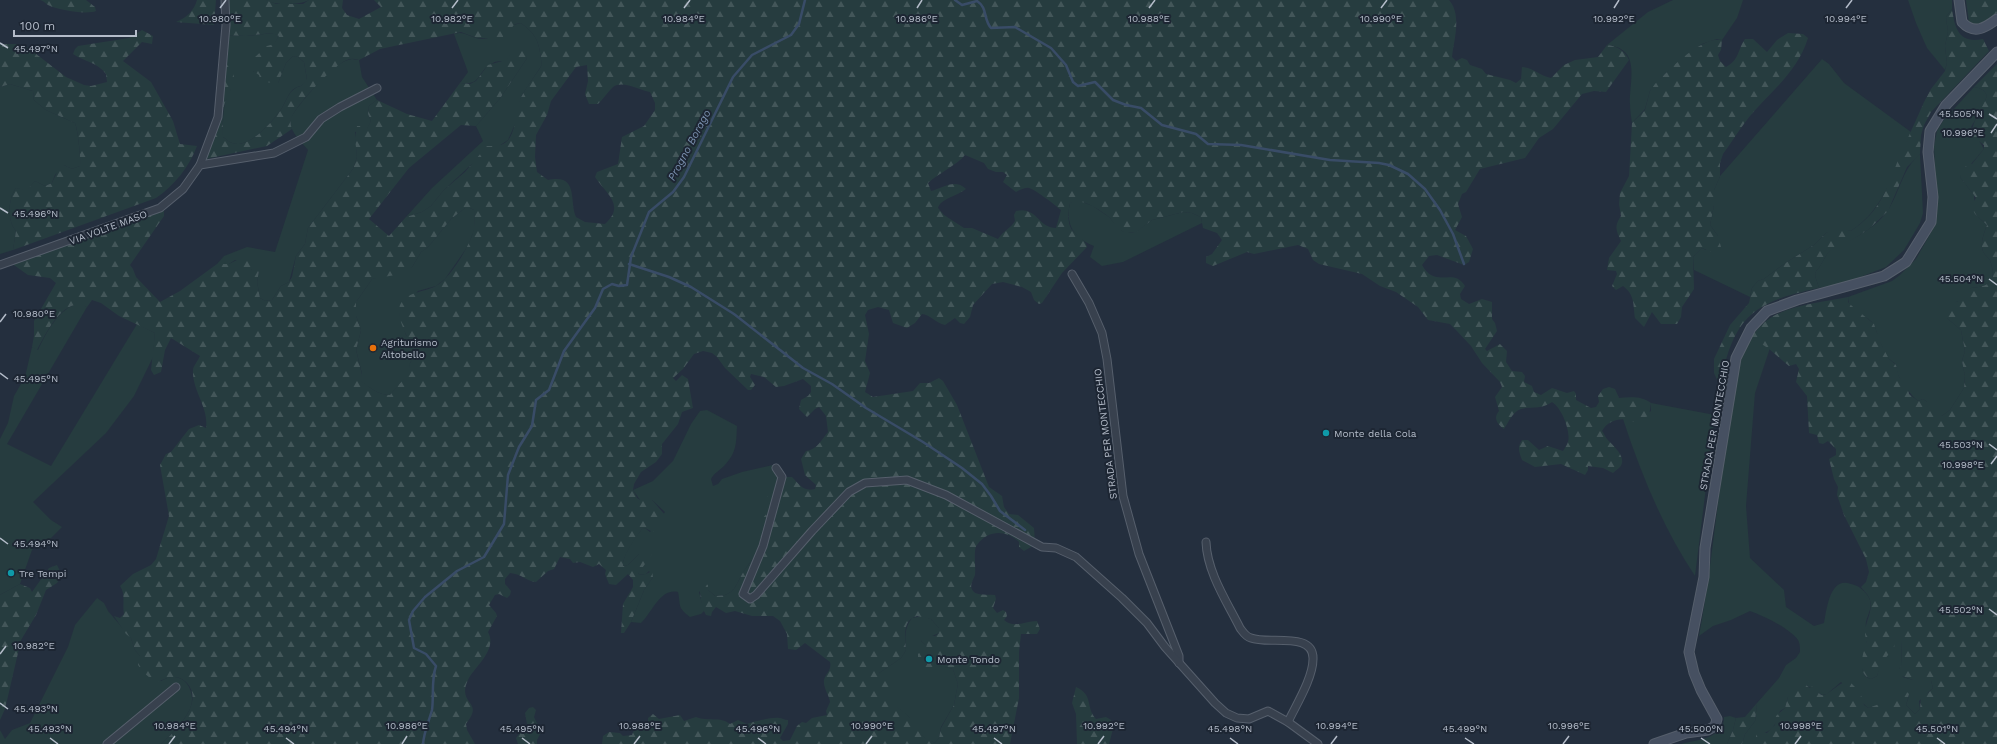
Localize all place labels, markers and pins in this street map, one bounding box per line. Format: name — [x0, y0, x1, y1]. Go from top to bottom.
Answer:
place label: Agriturismo Altobello — [381, 337, 438, 360]
marker: Agriturismo Altobello — [368, 343, 378, 353]
marker: Monte della Cola — [1321, 428, 1331, 438]
place label: Monte della Cola — [1334, 428, 1417, 439]
marker: Tre Tempi — [6, 568, 16, 578]
place label: Tre Tempi — [19, 568, 66, 579]
marker: Monte Tondo — [924, 654, 934, 664]
place label: Monte Tondo — [937, 654, 1000, 665]

